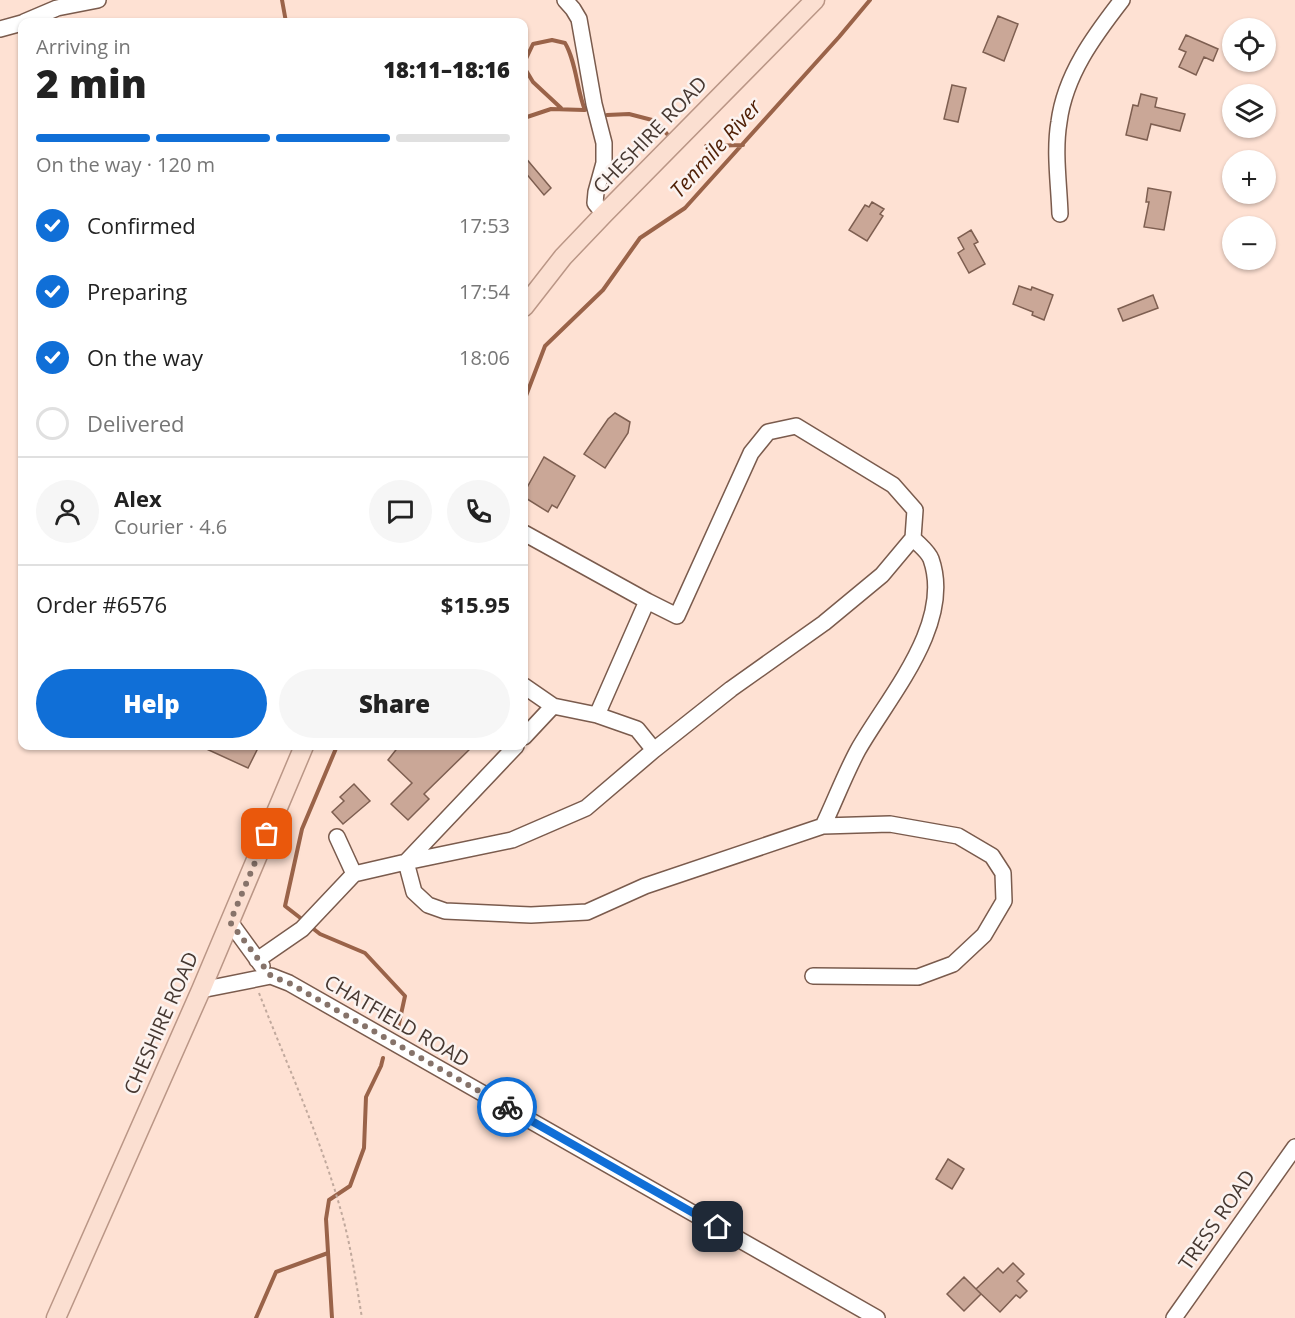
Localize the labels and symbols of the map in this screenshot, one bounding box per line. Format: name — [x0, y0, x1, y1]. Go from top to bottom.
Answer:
street label: CHESHIRE ROAD — [587, 70, 713, 199]
water label: Tenmile River — [664, 93, 767, 204]
pin — [241, 808, 292, 859]
street label: CHESHIRE ROAD — [117, 947, 204, 1098]
street label: CHATFIELD ROAD — [320, 968, 475, 1073]
courier — [477, 1077, 537, 1137]
street label: TRESS ROAD — [1172, 1164, 1261, 1275]
pin — [692, 1201, 743, 1252]

